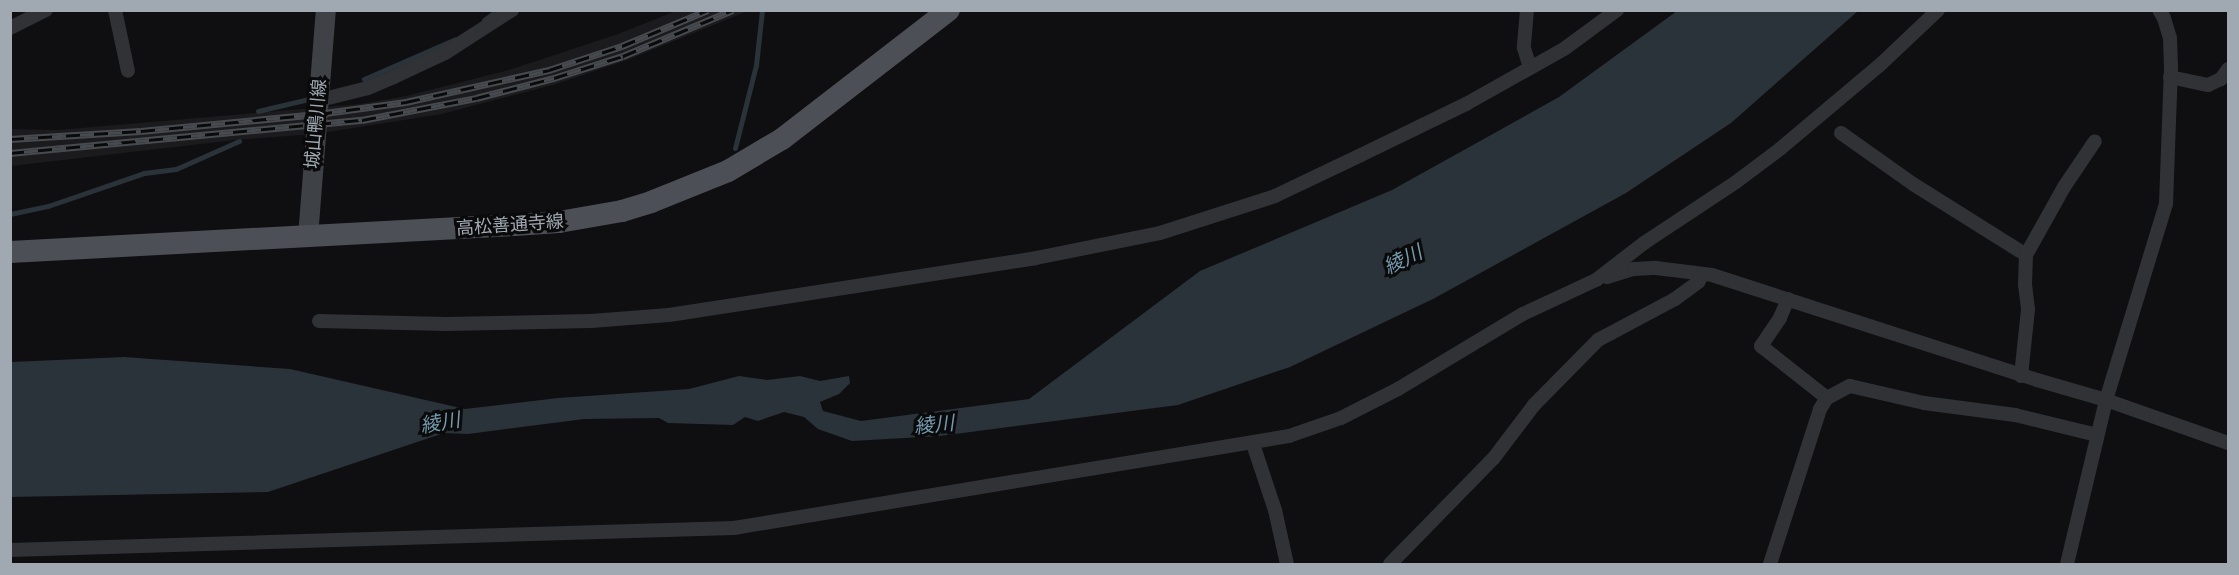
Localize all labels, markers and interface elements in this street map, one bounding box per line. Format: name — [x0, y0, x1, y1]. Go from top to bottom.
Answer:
street label: 城山鴨川線 — [301, 78, 331, 170]
street label: 高松善通寺線 — [455, 210, 565, 240]
water label: 綾川 — [1380, 240, 1426, 280]
water label: 綾川 — [418, 408, 462, 438]
water label: 綾川 — [913, 411, 955, 439]

